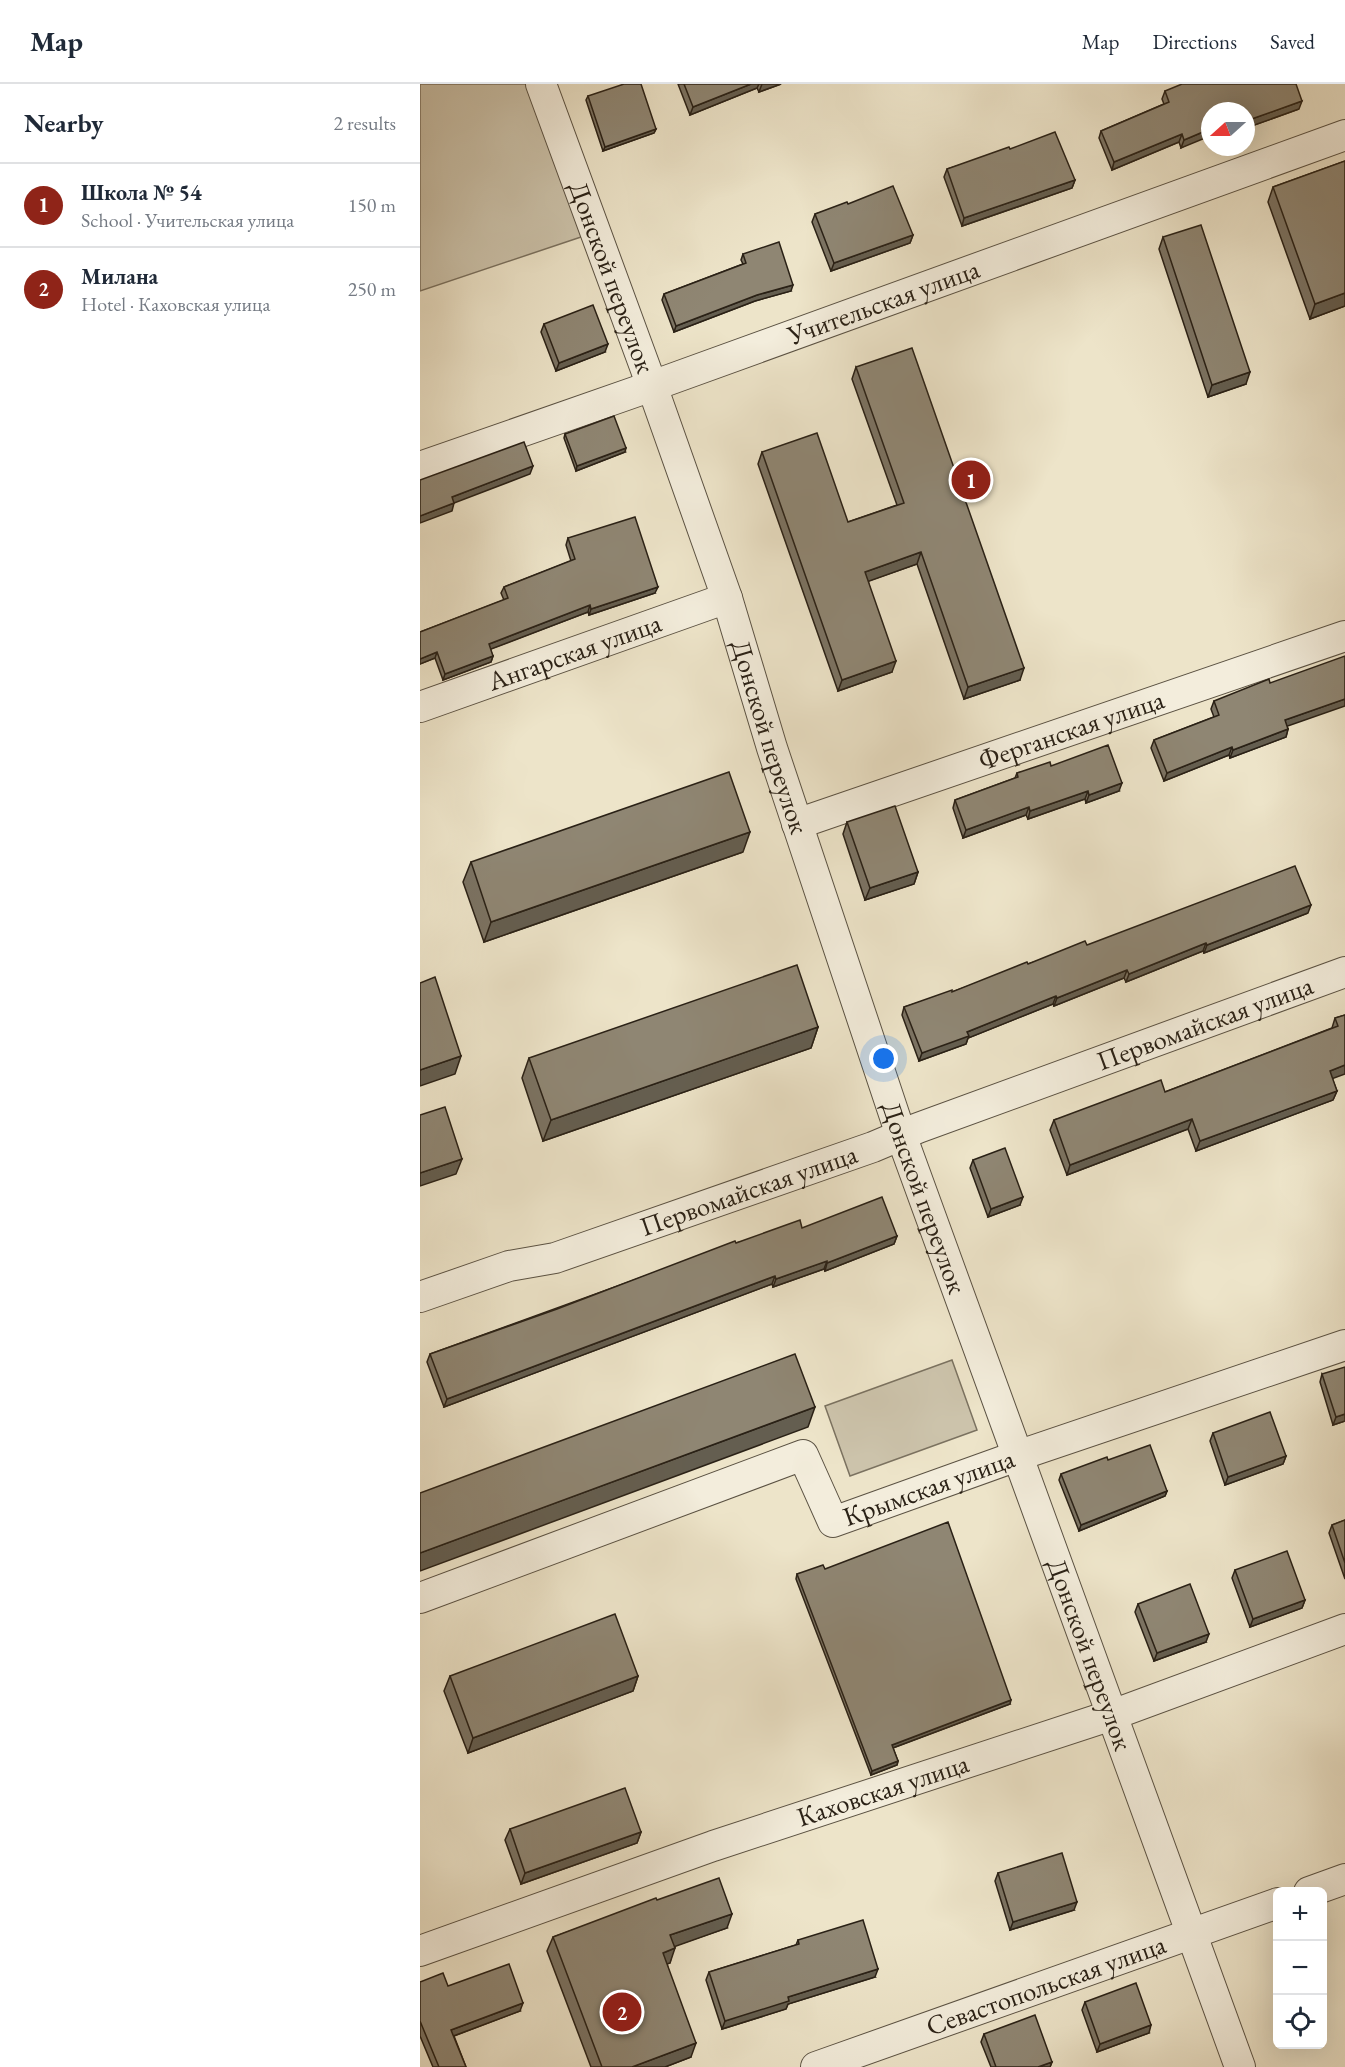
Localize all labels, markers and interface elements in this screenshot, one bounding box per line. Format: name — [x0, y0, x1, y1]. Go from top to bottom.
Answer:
text: Map — [30, 23, 83, 59]
text: Map — [1082, 28, 1119, 55]
text: Directions — [1152, 28, 1237, 55]
text: Saved — [1270, 28, 1315, 55]
north arrow — [1201, 102, 1255, 156]
text: Nearby — [24, 106, 104, 140]
text: 2 results — [333, 110, 396, 136]
street label: Донской переулок — [561, 177, 664, 378]
text: Школа № 54 — [81, 178, 202, 207]
text: 1 — [38, 192, 49, 218]
text: 150 m — [348, 192, 396, 218]
text: School · Учительская улица — [81, 207, 294, 233]
street label: Учительская улица — [782, 251, 984, 353]
text: Милана — [81, 262, 158, 291]
text: 2 — [38, 276, 49, 302]
text: 250 m — [348, 276, 396, 302]
text: Hotel · Каховская улица — [81, 291, 270, 317]
pin: 1 — [952, 458, 990, 502]
street label: Ангарская улица — [482, 605, 666, 699]
street label: Донской переулок — [724, 636, 817, 838]
street label: Ферганская улица — [974, 681, 1169, 777]
street label: Первомайская улица — [1092, 967, 1318, 1078]
your location — [869, 1044, 898, 1073]
street label: Донской переулок — [874, 1097, 975, 1298]
street label: Первомайская улица — [635, 1136, 862, 1244]
street label: Крымская улица — [838, 1440, 1019, 1534]
street label: Донской переулок — [1040, 1554, 1141, 1755]
street label: Каховская улица — [792, 1745, 973, 1834]
map controls — [1273, 1887, 1327, 2049]
button: + — [1273, 1887, 1327, 1941]
street label: Севастопольская улица — [921, 1926, 1171, 2044]
button: − — [1273, 1941, 1327, 1995]
pin: 2 — [602, 1990, 642, 2034]
button: locate — [1273, 1995, 1327, 2049]

